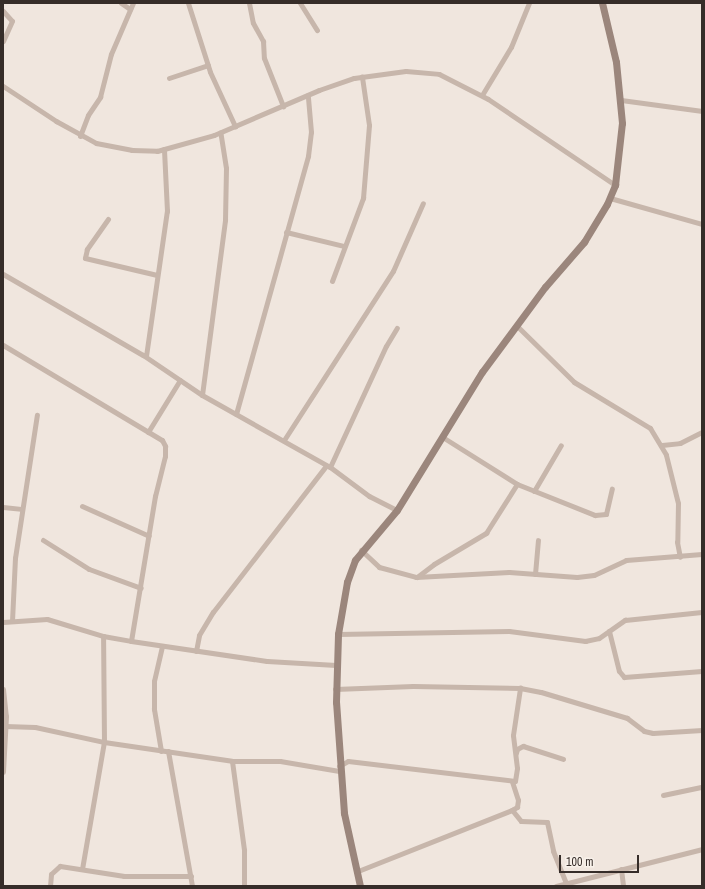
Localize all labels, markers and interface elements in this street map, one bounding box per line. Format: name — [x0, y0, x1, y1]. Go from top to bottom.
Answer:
scale bar — [561, 847, 641, 873]
text: 100 m — [566, 854, 593, 870]

